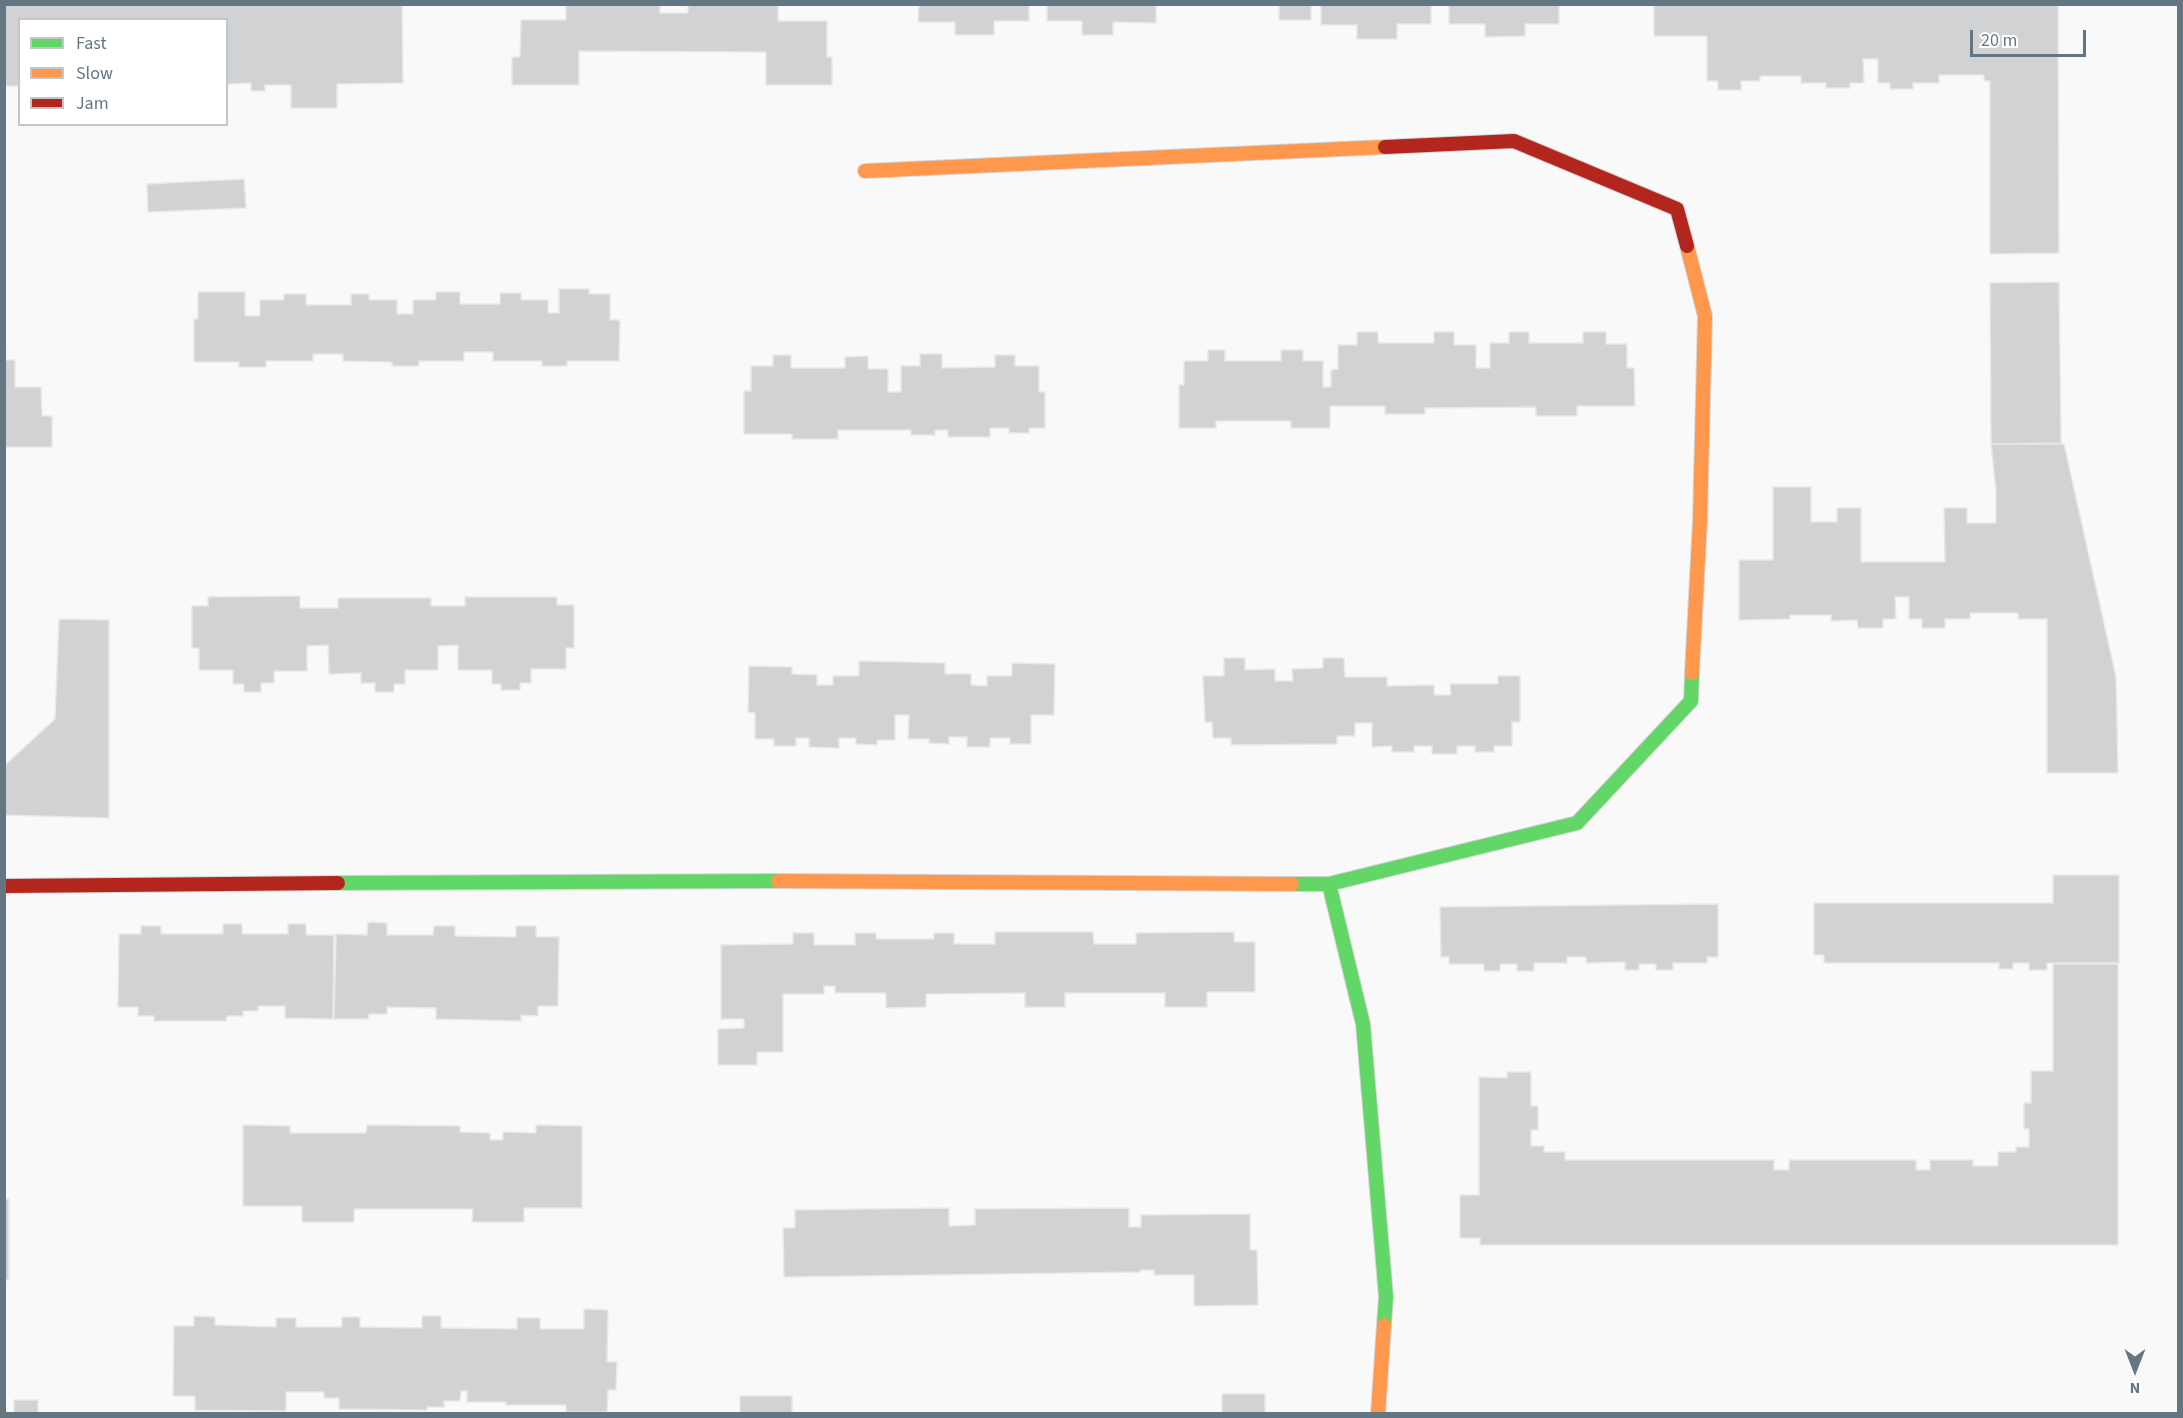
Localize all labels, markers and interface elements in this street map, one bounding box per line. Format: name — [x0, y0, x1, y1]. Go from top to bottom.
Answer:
legend — [18, 18, 228, 126]
scale bar — [1973, 18, 2088, 56]
text: 20 m — [1981, 28, 2017, 53]
text: Fast — [76, 31, 107, 56]
text: Slow — [76, 61, 113, 86]
text: Jam — [76, 91, 109, 116]
north arrow — [2105, 1340, 2165, 1400]
text: N — [2130, 1377, 2140, 1399]

